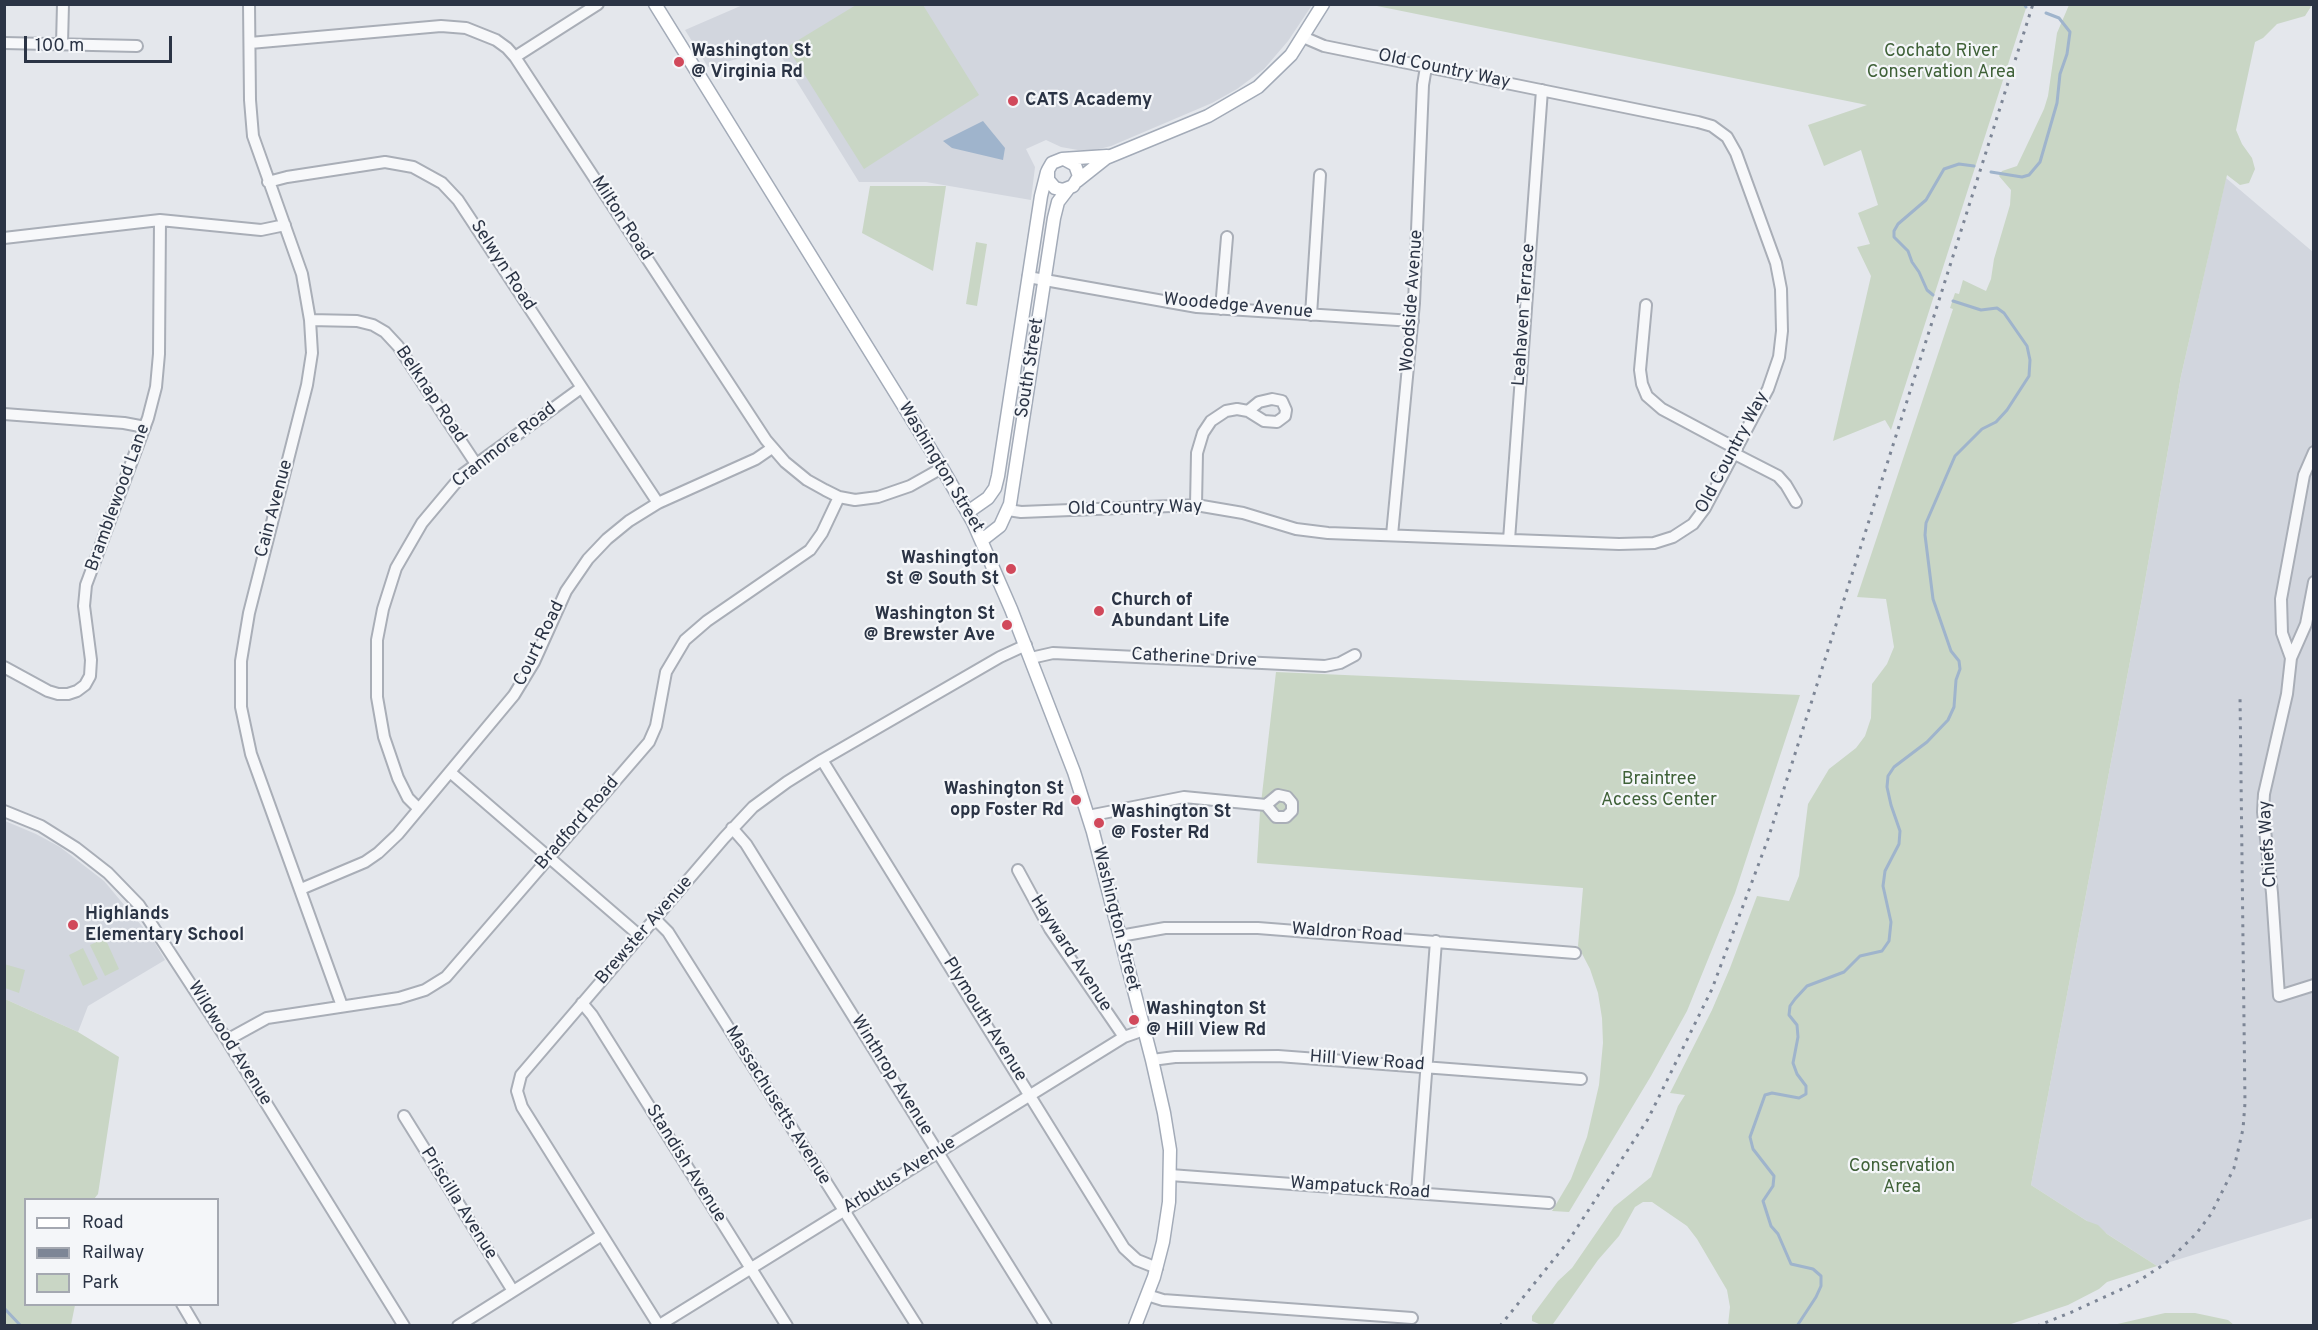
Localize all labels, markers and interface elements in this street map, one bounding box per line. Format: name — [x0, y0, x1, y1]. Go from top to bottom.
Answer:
scale bar — [27, 24, 176, 62]
text: 100 m — [35, 35, 84, 58]
place label: Washington St @ Virginia Rd — [691, 41, 811, 84]
park label: Cochato River Conservation Area — [1867, 41, 2015, 84]
street label: Old Country Way — [1376, 45, 1512, 95]
marker: Washington St @ Virginia Rd — [672, 55, 686, 69]
place label: CATS Academy — [1025, 90, 1152, 112]
marker: CATS Academy — [1006, 94, 1020, 108]
street label: Milton Road — [586, 173, 656, 265]
street label: Selwyn Road — [465, 217, 539, 315]
street label: Woodside Avenue — [1397, 229, 1429, 373]
street label: Leahaven Terrace — [1509, 243, 1541, 387]
street label: Woodedge Avenue — [1162, 290, 1314, 324]
street label: South Street — [1012, 316, 1050, 420]
street label: Belknap Road — [390, 343, 470, 447]
street label: Old Country Way — [1692, 388, 1774, 518]
street label: Cranmore Road — [449, 399, 561, 493]
street label: Washington Street — [893, 399, 987, 537]
street label: Bramblewood Lane — [82, 421, 156, 575]
street label: Cain Avenue — [252, 458, 298, 560]
street label: Old Country Way — [1067, 497, 1203, 521]
place label: Washington St @ South St — [886, 548, 999, 590]
marker: Washington St @ South St — [1004, 562, 1018, 576]
place label: Church of Abundant Life — [1111, 590, 1230, 632]
street label: Court Road — [510, 598, 570, 690]
place label: Washington St @ Brewster Ave — [863, 604, 995, 646]
marker: Church of Abundant Life — [1092, 604, 1106, 618]
marker: Washington St @ Brewster Ave — [1000, 618, 1014, 632]
street label: Catherine Drive — [1131, 645, 1257, 673]
park label: Braintree Access Center — [1601, 769, 1717, 812]
street label: Bradford Road — [532, 773, 624, 875]
place label: Washington St opp Foster Rd — [944, 779, 1064, 822]
marker: Washington St opp Foster Rd — [1069, 793, 1083, 807]
street label: Chiefs Way — [2255, 800, 2283, 888]
place label: Washington St @ Foster Rd — [1111, 802, 1231, 844]
marker: Washington St @ Foster Rd — [1092, 816, 1106, 830]
street label: Washington Street — [1087, 844, 1143, 994]
street label: Brewster Avenue — [592, 872, 698, 990]
street label: Hayward Avenue — [1024, 892, 1116, 1016]
place label: Highlands Elementary School — [85, 904, 244, 946]
marker: Highlands Elementary School — [66, 918, 80, 932]
street label: Waldron Road — [1291, 919, 1403, 949]
street label: Plymouth Avenue — [937, 954, 1031, 1086]
street label: Wildwood Avenue — [182, 978, 276, 1110]
place label: Washington St @ Hill View Rd — [1146, 999, 1266, 1042]
street label: Winthrop Avenue — [845, 1012, 937, 1140]
marker: Washington St @ Hill View Rd — [1127, 1013, 1141, 1027]
street label: Massachusetts Avenue — [719, 1023, 835, 1189]
street label: Hill View Road — [1309, 1047, 1425, 1077]
street label: Standish Avenue — [640, 1101, 730, 1227]
street label: Arbutus Avenue — [840, 1133, 960, 1219]
street label: Priscilla Avenue — [415, 1144, 501, 1264]
park label: Conservation Area — [1849, 1156, 1955, 1198]
street label: Wampatuck Road — [1289, 1173, 1431, 1205]
legend — [24, 1198, 219, 1306]
text: Road — [82, 1212, 124, 1235]
text: Railway — [82, 1242, 144, 1265]
text: Park — [82, 1272, 119, 1295]

